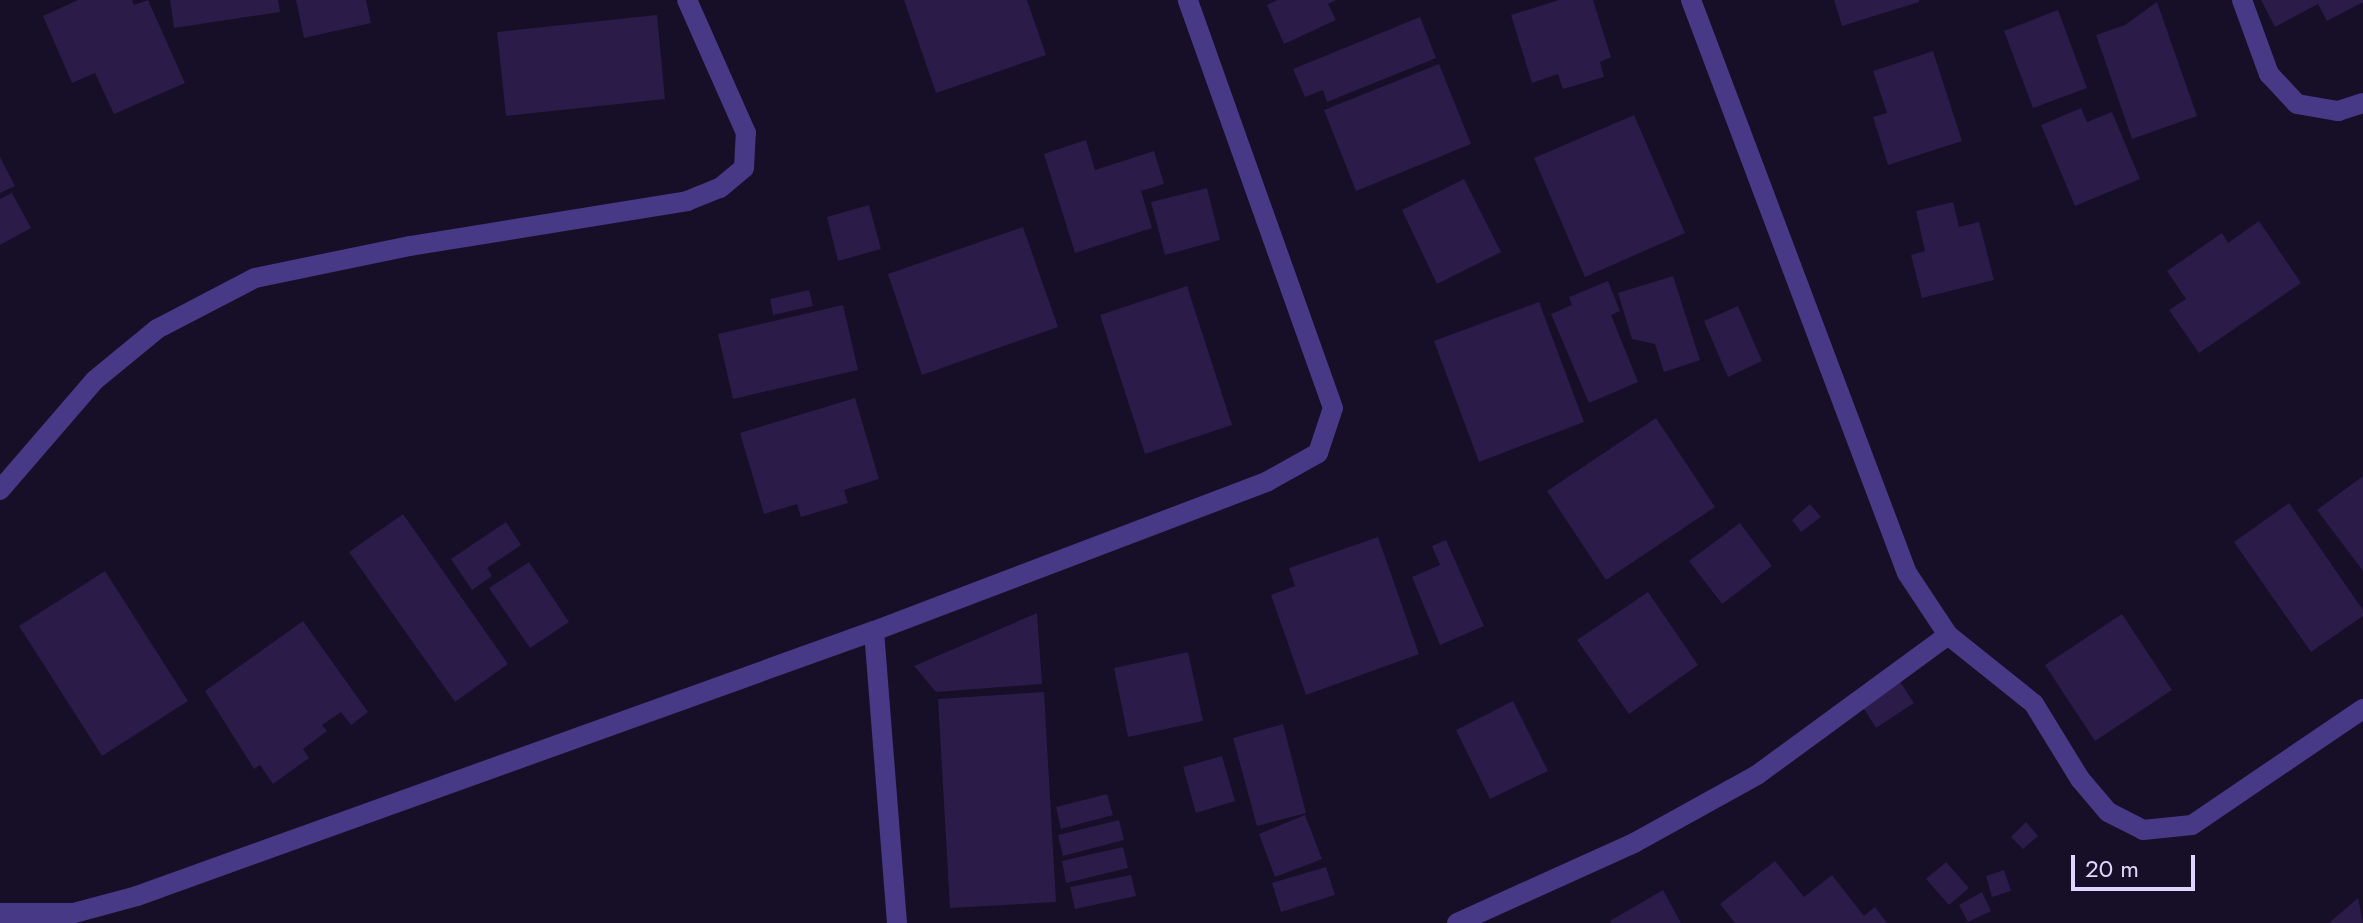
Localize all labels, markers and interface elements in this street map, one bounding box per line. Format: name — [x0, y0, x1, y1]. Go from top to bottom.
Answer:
scale bar — [2075, 839, 2199, 889]
text: 20 m — [2085, 851, 2139, 886]

